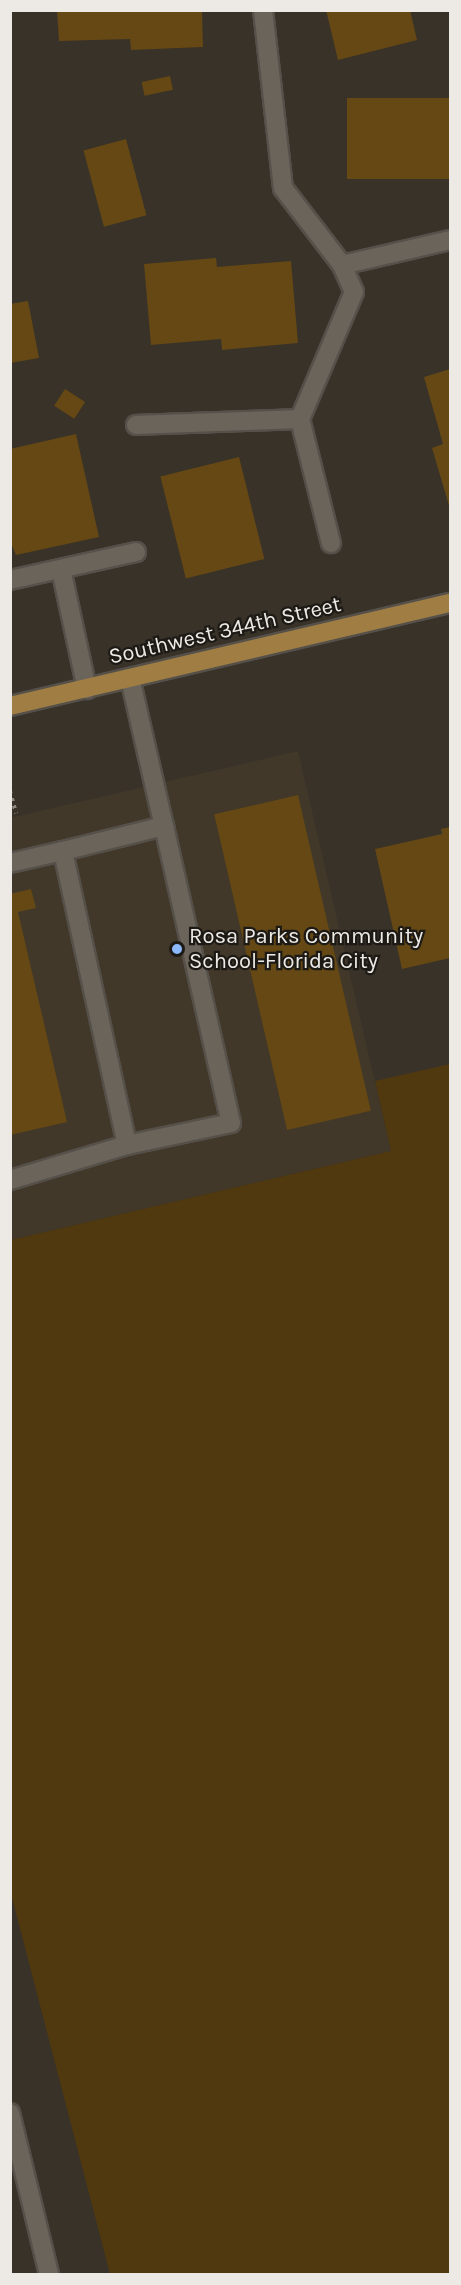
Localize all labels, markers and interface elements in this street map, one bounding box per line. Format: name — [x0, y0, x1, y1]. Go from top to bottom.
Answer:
street label: Southwest 344th Street — [106, 591, 344, 671]
place label: Rosa Parks Community School-Florida City — [189, 923, 423, 974]
marker: Rosa Parks Community School-Florida City — [170, 942, 184, 956]

